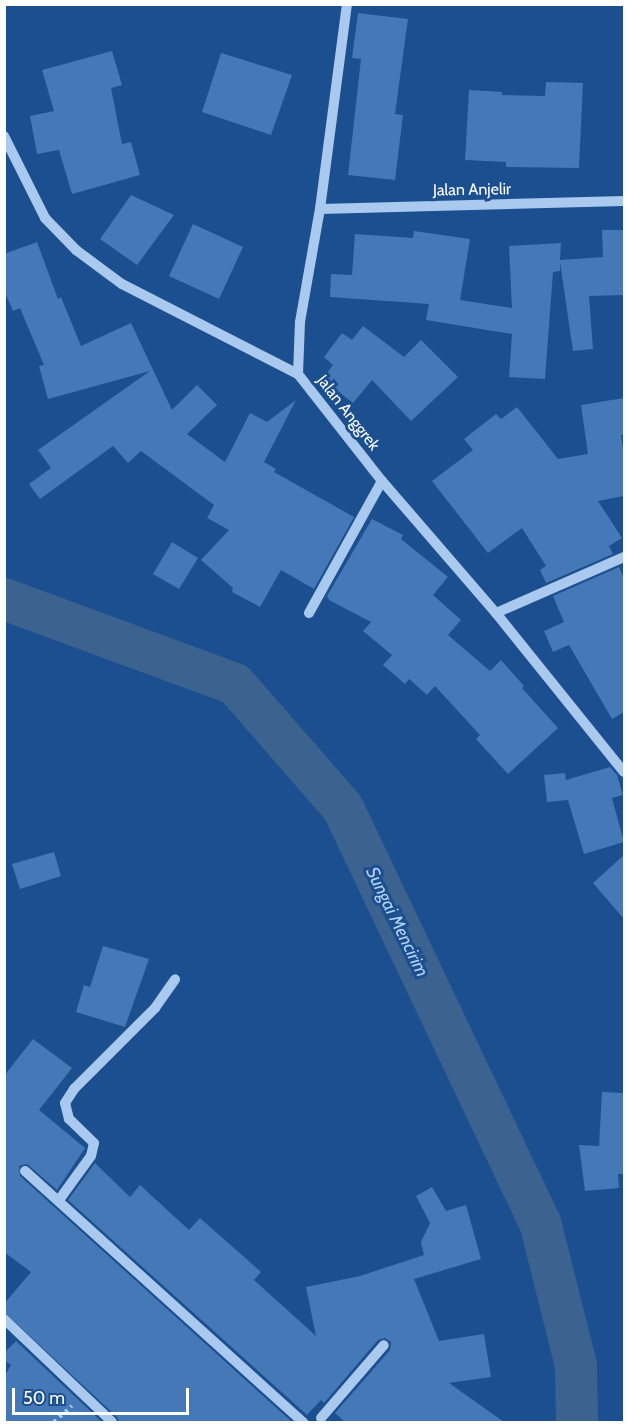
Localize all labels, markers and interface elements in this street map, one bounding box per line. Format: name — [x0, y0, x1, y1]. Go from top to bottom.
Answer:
street label: Jalan Anjelir — [433, 180, 511, 200]
street label: Jalan Anggrek — [313, 371, 383, 455]
water label: Sungai Mencirim — [361, 864, 433, 980]
scale bar — [15, 1376, 192, 1414]
text: 50 m — [23, 1387, 65, 1409]

